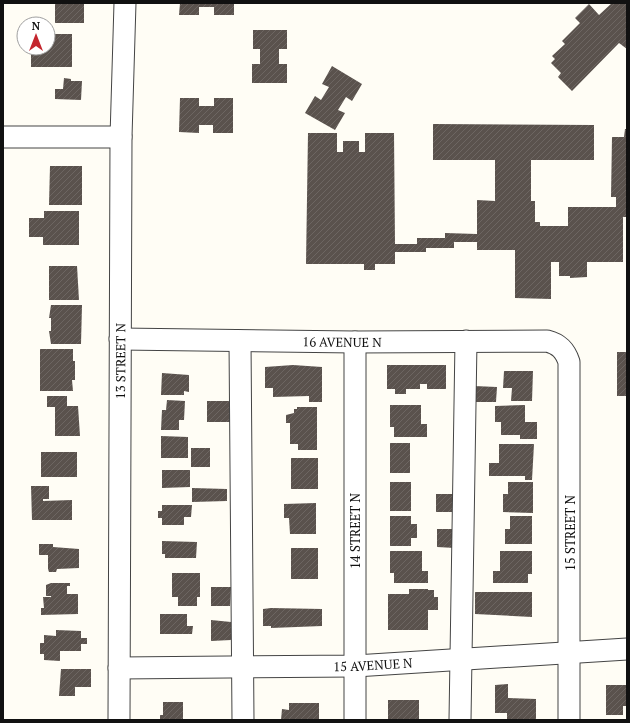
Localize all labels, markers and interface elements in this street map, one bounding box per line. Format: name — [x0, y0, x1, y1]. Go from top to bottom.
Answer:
north arrow — [16, 16, 56, 56]
text: N — [32, 19, 41, 33]
street label: 13 STREET N — [111, 322, 129, 399]
street label: 16 AVENUE N — [302, 332, 382, 351]
street label: 14 STREET N — [346, 492, 364, 569]
street label: 15 STREET N — [561, 494, 579, 571]
street label: 15 AVENUE N — [333, 653, 414, 675]

